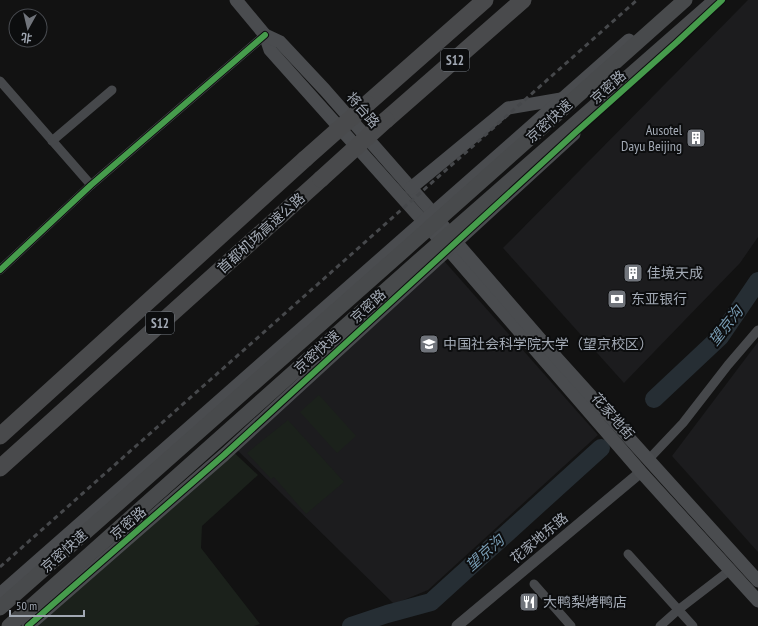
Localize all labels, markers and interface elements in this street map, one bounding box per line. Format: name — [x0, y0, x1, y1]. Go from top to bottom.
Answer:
north arrow — [8, 8, 48, 48]
text: 北 — [20, 30, 33, 46]
road number: S12 — [441, 49, 469, 71]
street label: 京密路 — [586, 66, 630, 108]
street label: 将台路 — [342, 88, 384, 132]
street label: 京密快速 — [522, 96, 576, 146]
place label: Ausotel Dayu Beijing — [621, 121, 683, 155]
building icon: Ausotel Dayu Beijing — [685, 127, 707, 149]
street label: 首都机场高速公路 — [213, 189, 309, 277]
building icon: 佳境天成 — [622, 262, 644, 284]
place label: 佳境天成 — [647, 264, 703, 282]
street label: 京密路 — [347, 285, 389, 327]
bank icon: 东亚银行 — [606, 288, 628, 310]
place label: 东亚银行 — [631, 290, 687, 308]
water label: 望京沟 — [704, 301, 748, 349]
road number: S12 — [146, 312, 174, 334]
street label: 京密快速 — [290, 327, 344, 377]
school or university icon: 中国社会科学院大学（望京校区） — [418, 333, 440, 355]
place label: 中国社会科学院大学（望京校区） — [443, 335, 653, 353]
street label: 花家地街 — [588, 389, 638, 443]
street label: 京密路 — [106, 502, 150, 544]
street label: 花家地东路 — [506, 509, 572, 567]
street label: 京密快速 — [37, 526, 91, 576]
water label: 望京沟 — [462, 529, 509, 575]
restaurant icon: 大鸭梨烤鸭店 — [518, 591, 540, 613]
scale bar — [10, 592, 84, 618]
place label: 大鸭梨烤鸭店 — [543, 593, 627, 611]
text: 50 m — [16, 598, 37, 613]

